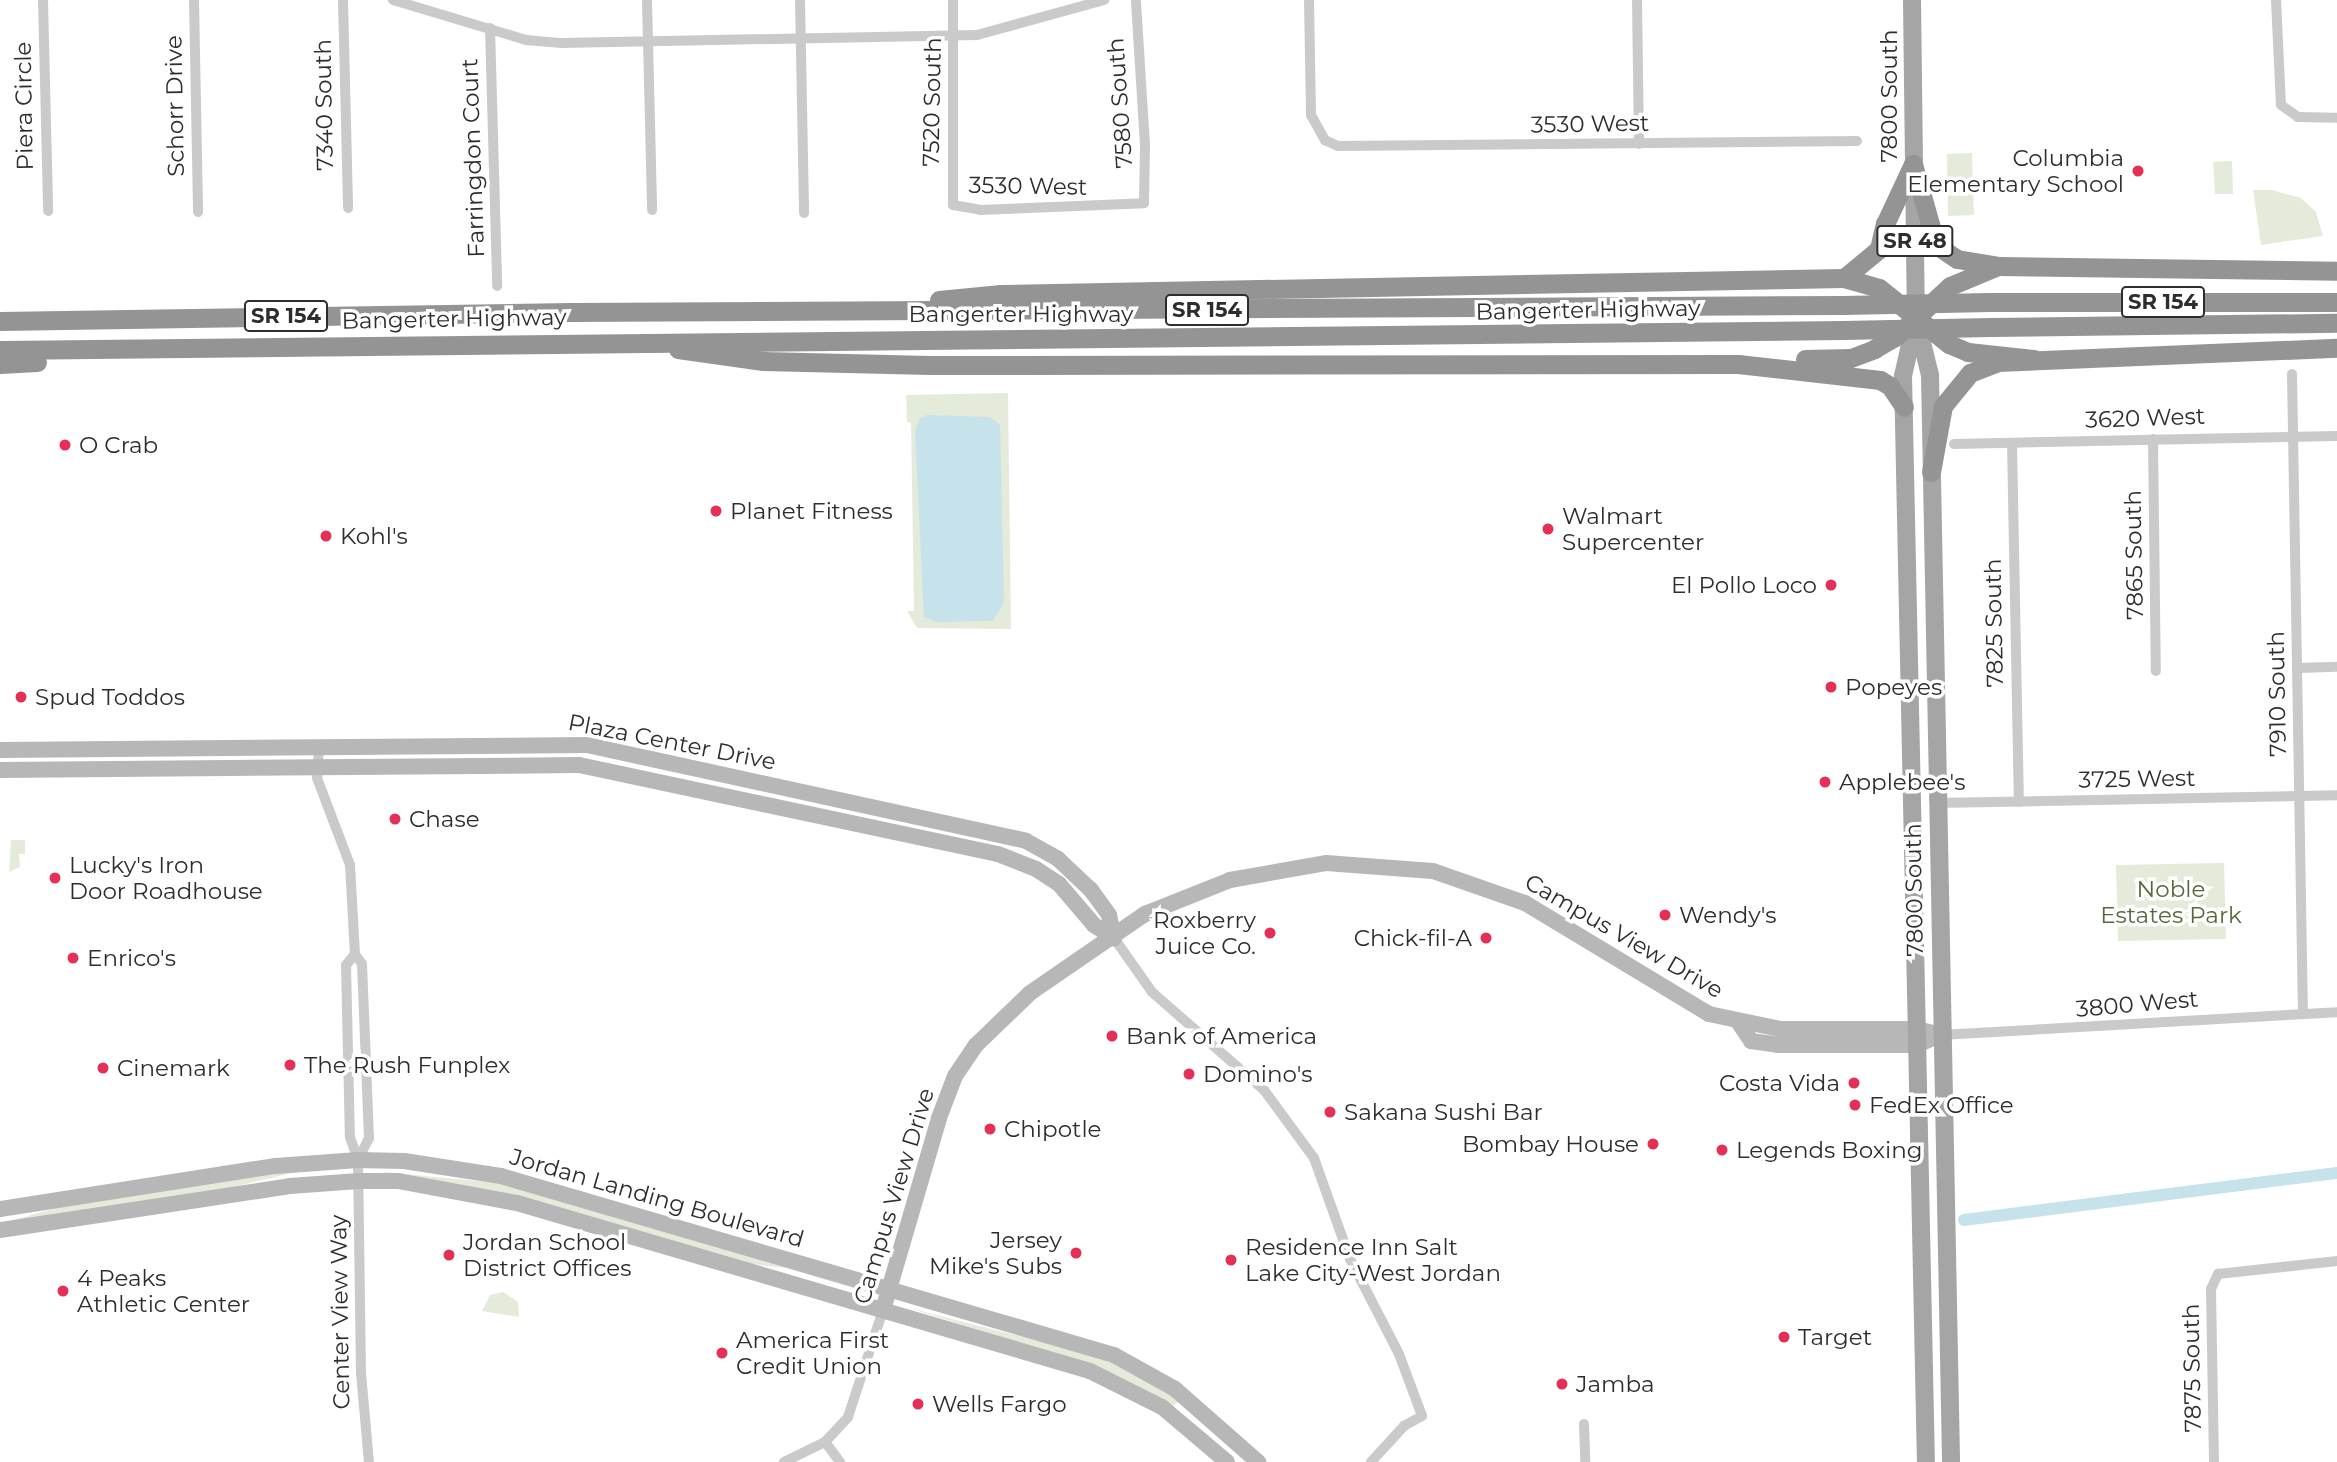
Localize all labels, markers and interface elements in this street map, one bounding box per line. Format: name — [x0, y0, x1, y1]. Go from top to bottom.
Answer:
street label: 7800 South — [1875, 29, 1903, 163]
street label: Schorr Drive — [160, 35, 190, 177]
street label: 7520 South — [917, 37, 947, 167]
street label: 7580 South — [1102, 37, 1138, 169]
street label: 7340 South — [309, 39, 339, 171]
street label: Piera Circle — [9, 41, 39, 171]
street label: Farringdon Court — [456, 58, 490, 258]
street label: 3530 West — [1530, 109, 1650, 139]
place label: Columbia Elementary School — [1907, 144, 2124, 198]
marker: Columbia Elementary School — [2130, 163, 2146, 179]
street label: 3530 West — [968, 171, 1088, 201]
road number: SR 48 — [1875, 224, 1955, 258]
road number: SR 154 — [2121, 284, 2205, 320]
road number: SR 154 — [1165, 292, 1249, 328]
street label: Bangerter Highway — [1475, 294, 1701, 326]
road number: SR 154 — [244, 298, 328, 334]
street label: Bangerter Highway — [908, 300, 1134, 328]
street label: Bangerter Highway — [341, 303, 567, 335]
street label: 3620 West — [2085, 402, 2205, 434]
place label: O Crab — [79, 431, 158, 459]
marker: O Crab — [57, 437, 73, 453]
street label: 7865 South — [2119, 490, 2149, 620]
place label: Planet Fitness — [730, 497, 893, 525]
place label: Walmart Supercenter — [1562, 502, 1704, 556]
marker: Planet Fitness — [708, 503, 724, 519]
marker: Walmart Supercenter — [1540, 521, 1556, 537]
place label: Kohl's — [340, 522, 408, 550]
marker: Kohl's — [318, 528, 334, 544]
street label: 7825 South — [1979, 558, 2009, 688]
place label: El Pollo Loco — [1671, 571, 1817, 599]
marker: El Pollo Loco — [1823, 577, 1839, 593]
street label: 7910 South — [2262, 631, 2292, 757]
place label: Popeyes — [1845, 673, 1942, 701]
marker: Popeyes — [1823, 679, 1839, 695]
place label: Spud Toddos — [35, 683, 185, 711]
marker: Spud Toddos — [13, 689, 29, 705]
street label: Plaza Center Drive — [566, 708, 778, 776]
street label: 3725 West — [2078, 764, 2196, 794]
place label: Applebee's — [1839, 768, 1965, 796]
marker: Applebee's — [1817, 774, 1833, 790]
place label: Chase — [409, 805, 480, 833]
marker: Chase — [387, 811, 403, 827]
street label: 7800 South — [1899, 823, 1929, 957]
place label: Lucky's Iron Door Roadhouse — [69, 851, 263, 905]
street label: Campus View Drive — [1520, 868, 1728, 1004]
marker: Lucky's Iron Door Roadhouse — [47, 870, 63, 886]
park label: Noble Estates Park — [2100, 875, 2242, 929]
place label: Wendy's — [1679, 901, 1777, 929]
place label: Roxberry Juice Co. — [1153, 906, 1256, 960]
marker: Wendy's — [1657, 907, 1673, 923]
place label: Chick-fil-A — [1354, 924, 1472, 952]
marker: Roxberry Juice Co. — [1262, 925, 1278, 941]
marker: Chick-fil-A — [1478, 930, 1494, 946]
place label: Enrico's — [87, 944, 176, 972]
marker: Enrico's — [65, 950, 81, 966]
street label: 3800 West — [2075, 985, 2199, 1023]
place label: Bank of America — [1126, 1022, 1317, 1050]
marker: Bank of America — [1104, 1028, 1120, 1044]
place label: The Rush Funplex — [304, 1051, 510, 1079]
place label: Cinemark — [117, 1054, 230, 1082]
marker: The Rush Funplex — [282, 1057, 298, 1073]
marker: Cinemark — [95, 1060, 111, 1076]
place label: Domino's — [1203, 1060, 1313, 1088]
marker: Domino's — [1181, 1066, 1197, 1082]
place label: Costa Vida — [1719, 1069, 1840, 1097]
marker: Costa Vida — [1846, 1075, 1862, 1091]
street label: Campus View Drive — [848, 1085, 940, 1307]
place label: FedEx Office — [1869, 1091, 2014, 1119]
marker: FedEx Office — [1847, 1097, 1863, 1113]
place label: Sakana Sushi Bar — [1344, 1098, 1543, 1126]
marker: Sakana Sushi Bar — [1322, 1104, 1338, 1120]
place label: Chipotle — [1004, 1115, 1101, 1143]
marker: Chipotle — [982, 1121, 998, 1137]
place label: Bombay House — [1462, 1130, 1639, 1158]
marker: Bombay House — [1645, 1136, 1661, 1152]
place label: Legends Boxing — [1736, 1136, 1922, 1164]
marker: Legends Boxing — [1714, 1142, 1730, 1158]
street label: Jordan Landing Boulevard — [507, 1143, 807, 1253]
street label: Center View Way — [325, 1214, 355, 1410]
place label: Jersey Mike's Subs — [929, 1226, 1062, 1280]
place label: Jordan School District Offices — [463, 1228, 631, 1282]
place label: Residence Inn Salt Lake City-West Jordan — [1245, 1233, 1501, 1287]
marker: Jersey Mike's Subs — [1068, 1245, 1084, 1261]
marker: Jordan School District Offices — [441, 1247, 457, 1263]
marker: Residence Inn Salt Lake City-West Jordan — [1223, 1252, 1239, 1268]
place label: 4 Peaks Athletic Center — [77, 1264, 250, 1318]
marker: 4 Peaks Athletic Center — [55, 1283, 71, 1299]
street label: 7875 South — [2177, 1303, 2207, 1433]
place label: Target — [1798, 1323, 1872, 1351]
place label: America First Credit Union — [736, 1326, 889, 1380]
marker: Target — [1776, 1329, 1792, 1345]
marker: America First Credit Union — [714, 1345, 730, 1361]
place label: Jamba — [1576, 1370, 1655, 1398]
marker: Jamba — [1554, 1376, 1570, 1392]
place label: Wells Fargo — [932, 1390, 1067, 1418]
marker: Wells Fargo — [910, 1396, 926, 1412]

